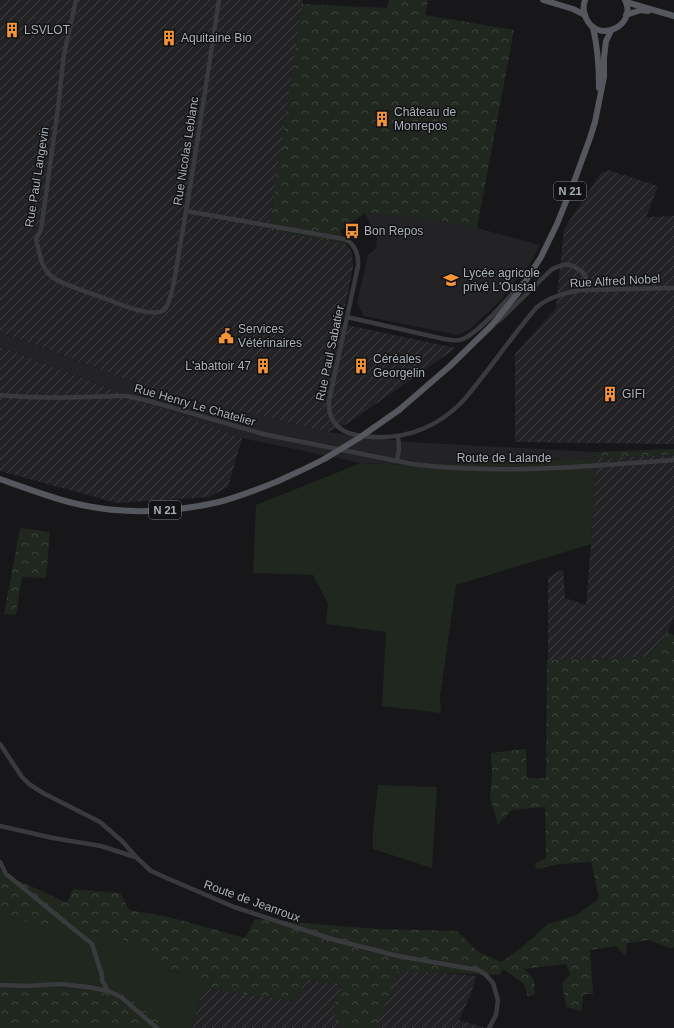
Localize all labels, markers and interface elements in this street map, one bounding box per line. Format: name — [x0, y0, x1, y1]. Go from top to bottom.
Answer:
building icon: LSVLOT — [3, 21, 21, 39]
place label: LSVLOT — [24, 23, 71, 37]
building icon: Aquitaine Bio — [160, 29, 178, 47]
place label: Aquitaine Bio — [181, 31, 252, 45]
street label: Rue Nicolas Leblanc — [170, 96, 202, 206]
place label: Château de Monrepos — [394, 105, 456, 133]
building icon: Château de Monrepos — [373, 110, 391, 128]
street label: Rue Paul Langevin — [22, 126, 52, 228]
road number: N 21 — [554, 182, 586, 200]
bus stop icon: Bon Repos — [343, 222, 361, 240]
place label: Bon Repos — [364, 224, 423, 238]
place label: Lycée agricole privé L'Oustal — [463, 266, 540, 294]
school or university icon: Lycée agricole privé L'Oustal — [442, 271, 460, 289]
street label: Rue Alfred Nobel — [569, 272, 661, 290]
street label: Rue Paul Sabatier — [313, 304, 347, 402]
place label: Services Vétérinaires — [238, 322, 302, 350]
public building icon: Services Vétérinaires — [217, 327, 235, 345]
place label: Céréales Georgelin — [373, 352, 425, 380]
building icon: L'abattoir 47 — [254, 357, 272, 375]
building icon: Céréales Georgelin — [352, 357, 370, 375]
place label: L'abattoir 47 — [185, 359, 251, 373]
street label: Rue Henry Le Chatelier — [133, 381, 257, 429]
building icon: GIFI — [601, 385, 619, 403]
place label: GIFI — [622, 387, 645, 401]
street label: Route de Lalande — [457, 451, 552, 465]
road number: N 21 — [149, 501, 181, 519]
street label: Route de Jeanroux — [202, 877, 302, 925]

